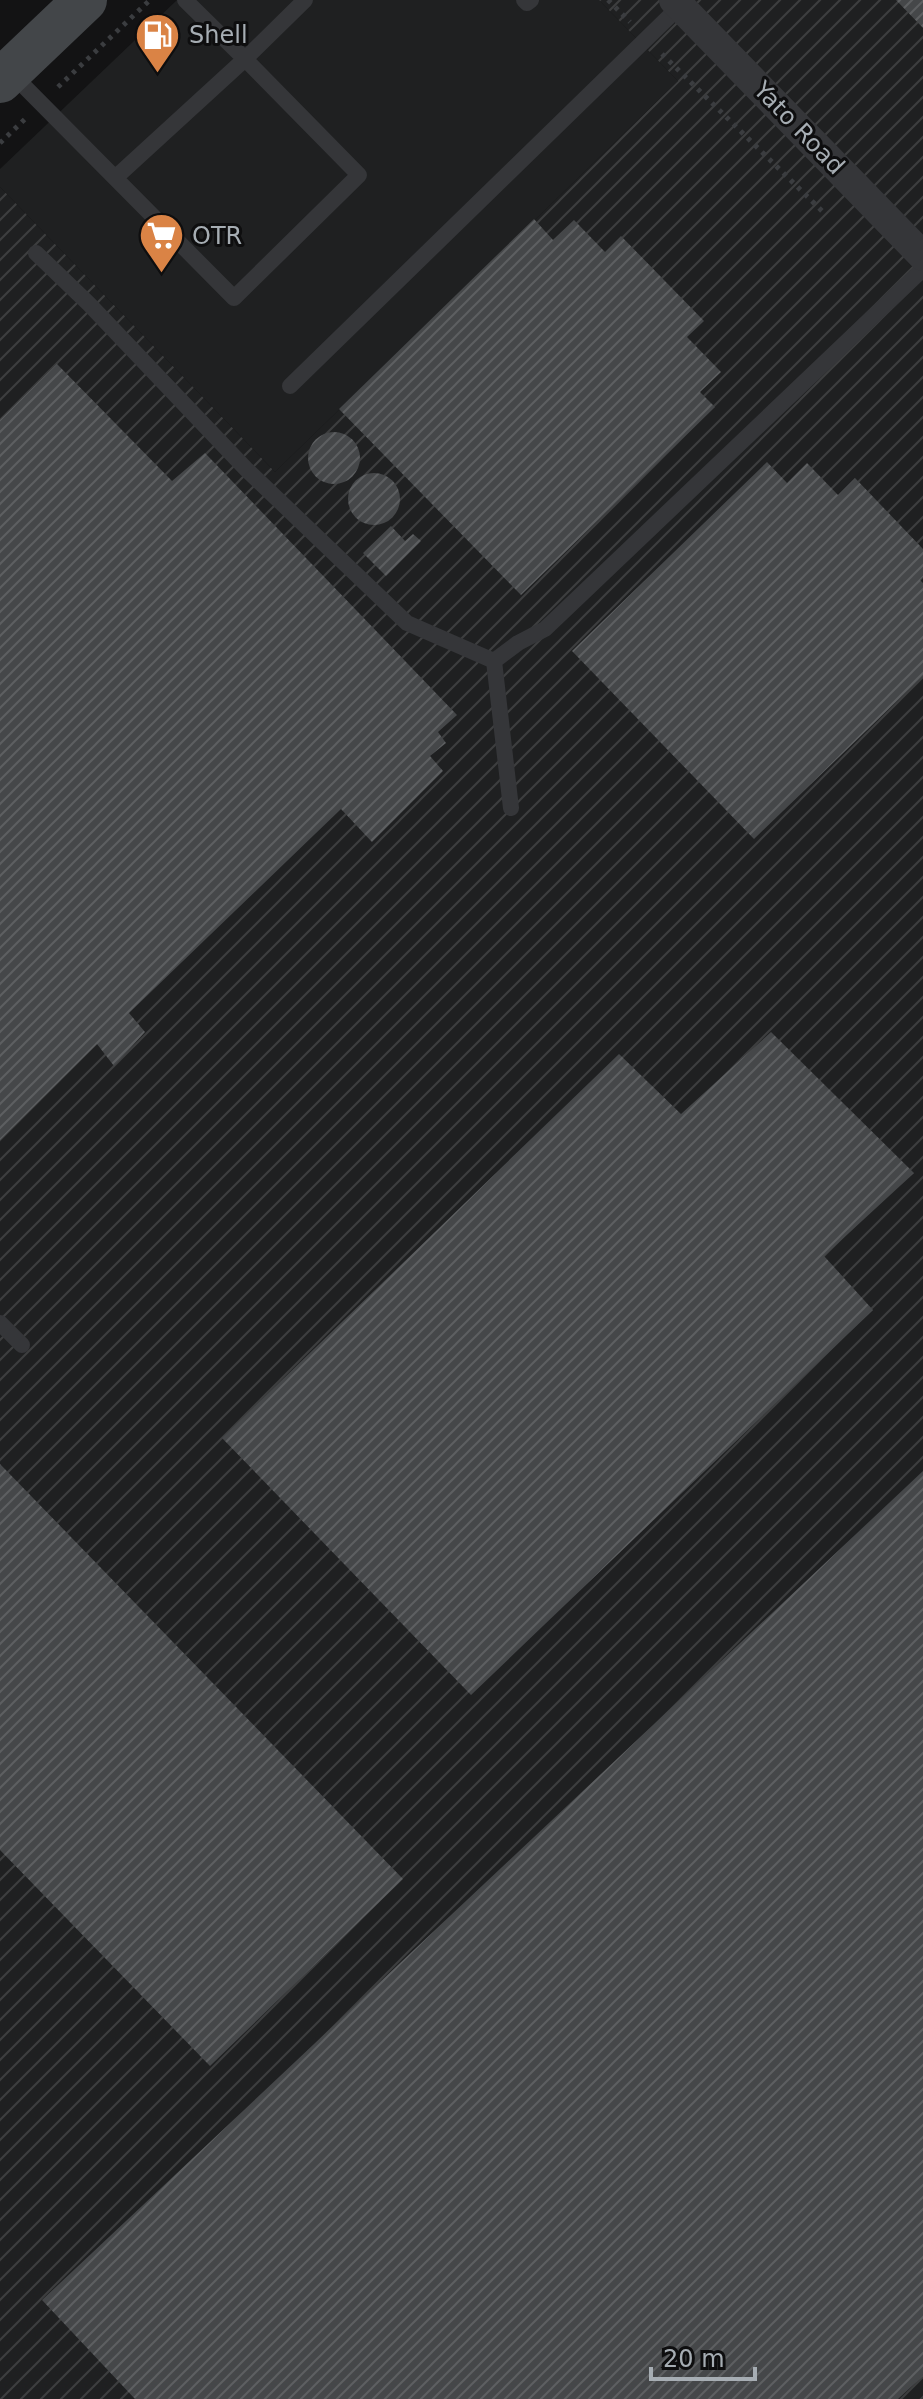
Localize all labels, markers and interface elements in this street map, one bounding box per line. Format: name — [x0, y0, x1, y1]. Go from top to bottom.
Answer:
fuel station icon: Shell — [134, 11, 182, 74]
place label: Shell — [189, 21, 248, 49]
street label: Yato Road — [747, 75, 850, 180]
supermarket icon: OTR — [137, 212, 185, 275]
place label: OTR — [192, 222, 242, 250]
scale bar — [651, 2331, 755, 2381]
text: 20 m — [663, 2345, 725, 2373]

